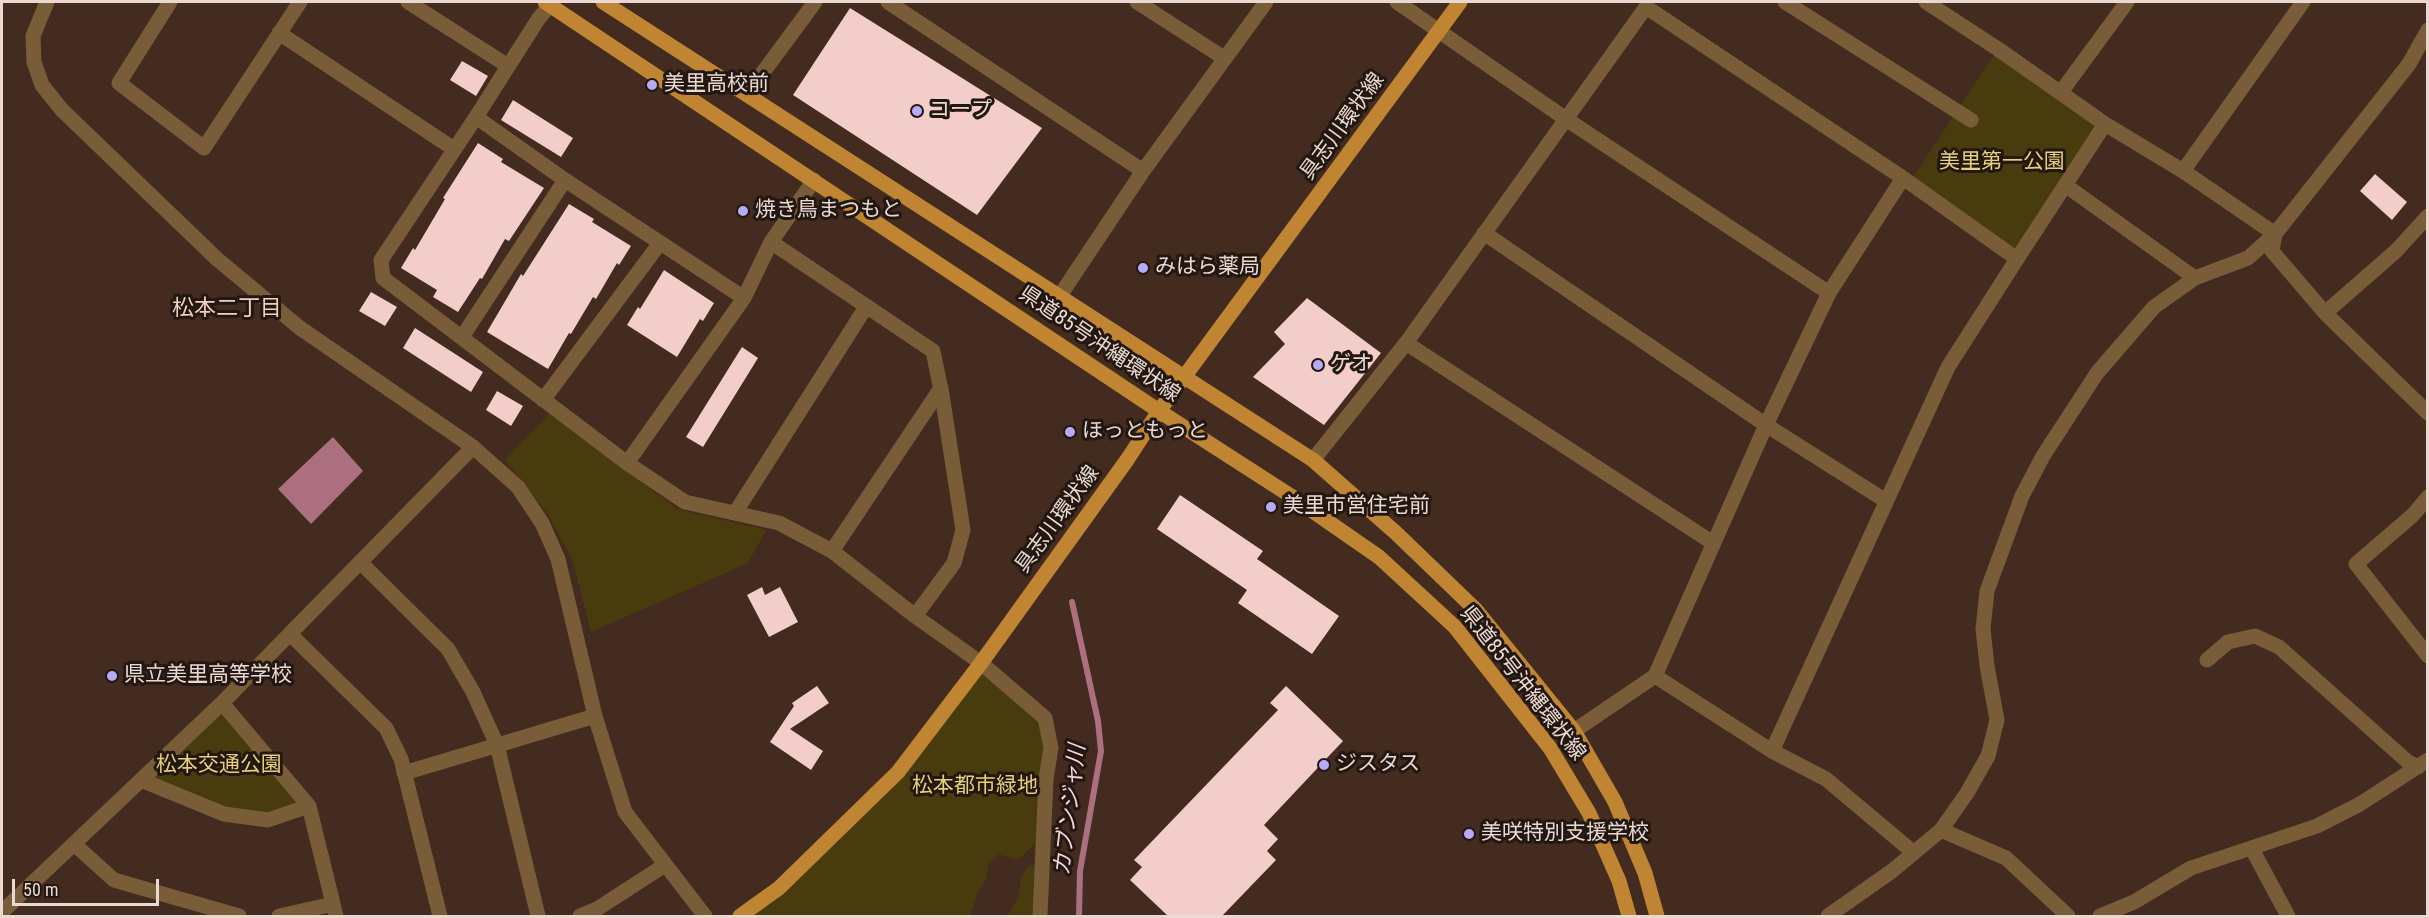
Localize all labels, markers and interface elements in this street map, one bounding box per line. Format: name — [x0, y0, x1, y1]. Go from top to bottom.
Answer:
street label: 具志川環状線 — [1296, 69, 1390, 185]
place label: 美里高校前 — [664, 72, 769, 98]
marker: 美里高校前 — [645, 78, 659, 92]
place label: コープ — [929, 98, 992, 124]
marker: コープ — [910, 104, 924, 118]
park label: 美里第一公園 — [1939, 150, 2065, 176]
place label: 焼き鳥まつもと — [755, 198, 902, 224]
marker: 焼き鳥まつもと — [736, 204, 750, 218]
place label: みはら薬局 — [1155, 255, 1260, 281]
marker: みはら薬局 — [1136, 261, 1150, 275]
street label: 県道85号沖縄環状線 — [1014, 282, 1184, 408]
district label: 松本二丁目 — [172, 296, 282, 322]
place label: ゲオ — [1330, 352, 1372, 378]
marker: ゲオ — [1311, 358, 1325, 372]
place label: ほっともっと — [1082, 419, 1208, 445]
marker: ほっともっと — [1063, 425, 1077, 439]
street label: 具志川環状線 — [1011, 462, 1105, 578]
place label: 美里市営住宅前 — [1283, 494, 1430, 520]
marker: 美里市営住宅前 — [1264, 500, 1278, 514]
street label: 県道85号沖縄環状線 — [1454, 602, 1590, 766]
place label: 県立美里高等学校 — [124, 663, 292, 689]
marker: 県立美里高等学校 — [105, 669, 119, 683]
water label: カブンジャ川 — [1050, 743, 1092, 877]
place label: ジスタス — [1336, 752, 1420, 778]
park label: 松本交通公園 — [156, 753, 282, 779]
marker: ジスタス — [1317, 758, 1331, 772]
park label: 松本都市緑地 — [912, 774, 1038, 800]
place label: 美咲特別支援学校 — [1481, 821, 1649, 847]
marker: 美咲特別支援学校 — [1462, 827, 1476, 841]
scale bar — [15, 867, 162, 905]
text: 50 m — [23, 879, 58, 900]

